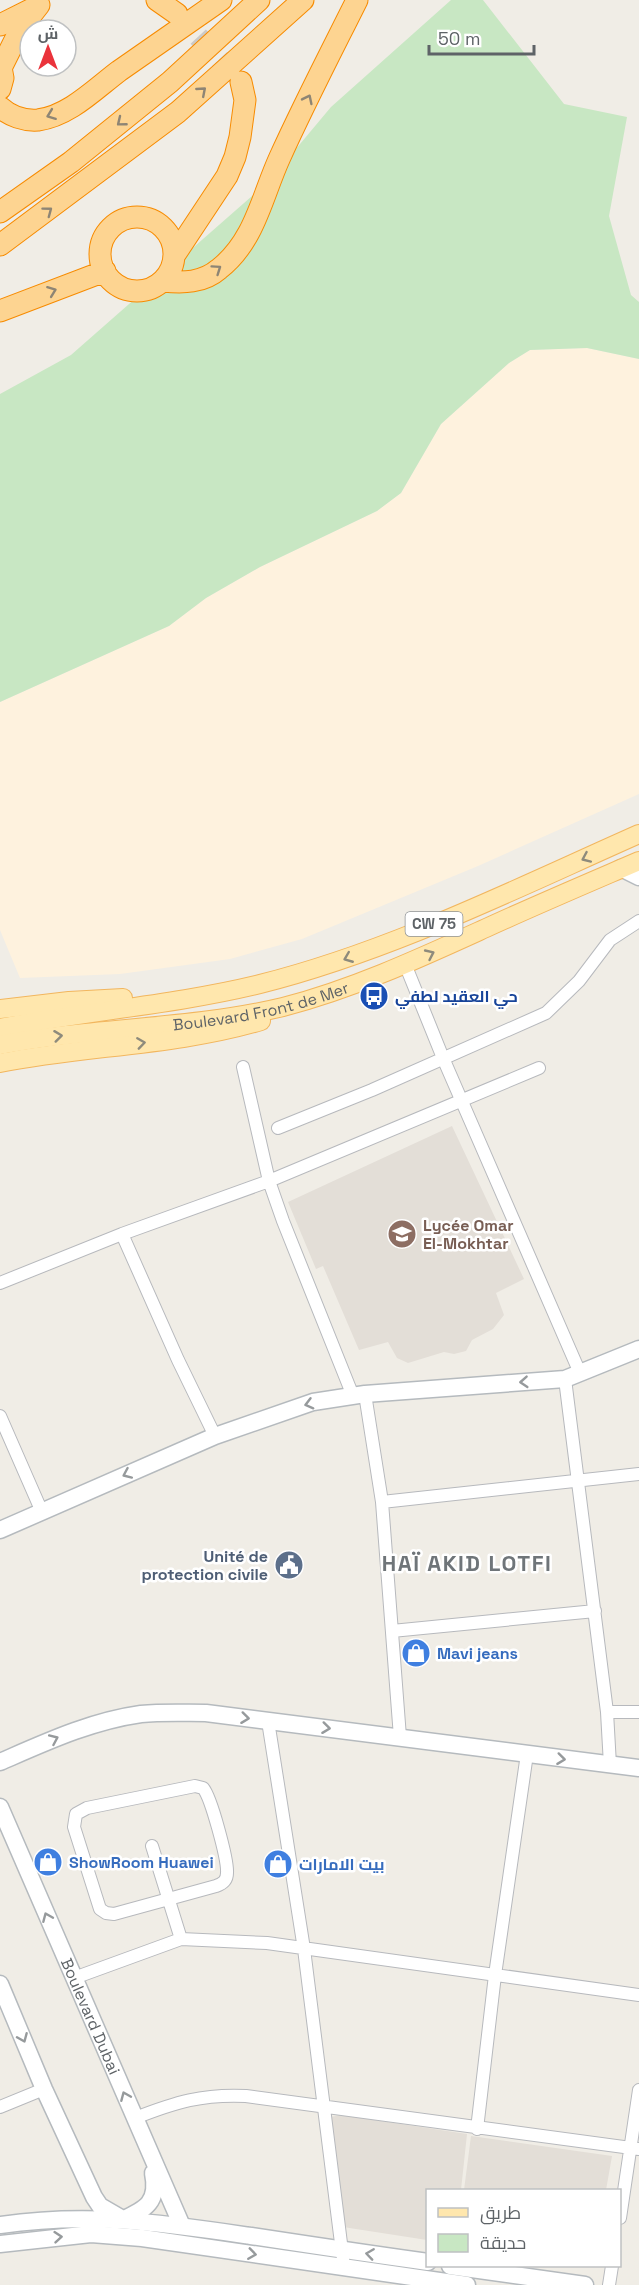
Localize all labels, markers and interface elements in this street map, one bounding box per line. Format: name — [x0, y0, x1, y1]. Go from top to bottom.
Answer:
north arrow — [18, 18, 78, 78]
scale bar — [429, 18, 534, 56]
text: ش — [38, 23, 58, 44]
text: 50 m — [438, 27, 480, 50]
one-way arrow — [195, 87, 206, 98]
one-way arrow — [301, 95, 313, 106]
one-way arrow — [46, 108, 57, 120]
one-way arrow — [117, 114, 128, 125]
one-way arrow — [41, 207, 52, 218]
one-way arrow — [211, 265, 222, 276]
one-way arrow — [46, 286, 57, 298]
one-way arrow — [581, 851, 592, 863]
road number: CW 75 — [406, 912, 462, 936]
one-way arrow — [424, 949, 435, 961]
one-way arrow — [343, 951, 354, 963]
street label: Boulevard Front de Mer — [172, 977, 352, 1035]
bus stop icon: حي العقيد لطفي — [358, 980, 390, 1012]
place label: حي العقيد لطفي — [395, 986, 518, 1009]
one-way arrow — [53, 1031, 62, 1043]
one-way arrow — [137, 1038, 146, 1050]
place label: Lycée Omar El-Mokhtar — [423, 1215, 514, 1254]
school or university icon: Lycée Omar El-Mokhtar — [386, 1218, 418, 1250]
one-way arrow — [519, 1375, 528, 1388]
one-way arrow — [304, 1397, 315, 1409]
one-way arrow — [123, 1467, 134, 1479]
place label: Unité de protection civile — [141, 1546, 268, 1585]
public building icon: Unité de protection civile — [273, 1549, 305, 1581]
district label: HAÏ AKID LOTFI — [382, 1549, 552, 1577]
shop icon: Mavi jeans — [400, 1637, 432, 1669]
place label: Mavi jeans — [437, 1643, 518, 1664]
one-way arrow — [240, 1711, 249, 1724]
one-way arrow — [321, 1721, 330, 1734]
one-way arrow — [47, 1734, 58, 1746]
one-way arrow — [556, 1752, 565, 1764]
shop icon: ShowRoom Huawei — [32, 1846, 64, 1878]
shop icon: بيت الامارات — [262, 1848, 294, 1880]
place label: ShowRoom Huawei — [69, 1852, 214, 1873]
place label: بيت الامارات — [299, 1854, 384, 1875]
one-way arrow — [43, 1912, 55, 1923]
street label: Boulevard Dubai — [56, 1955, 125, 2078]
one-way arrow — [15, 2031, 27, 2042]
one-way arrow — [120, 2091, 132, 2102]
legend — [426, 2189, 621, 2267]
text: طريق — [480, 2201, 521, 2225]
one-way arrow — [53, 2231, 63, 2244]
text: حديقة — [480, 2231, 526, 2254]
one-way arrow — [247, 2247, 256, 2259]
one-way arrow — [365, 2248, 374, 2260]

